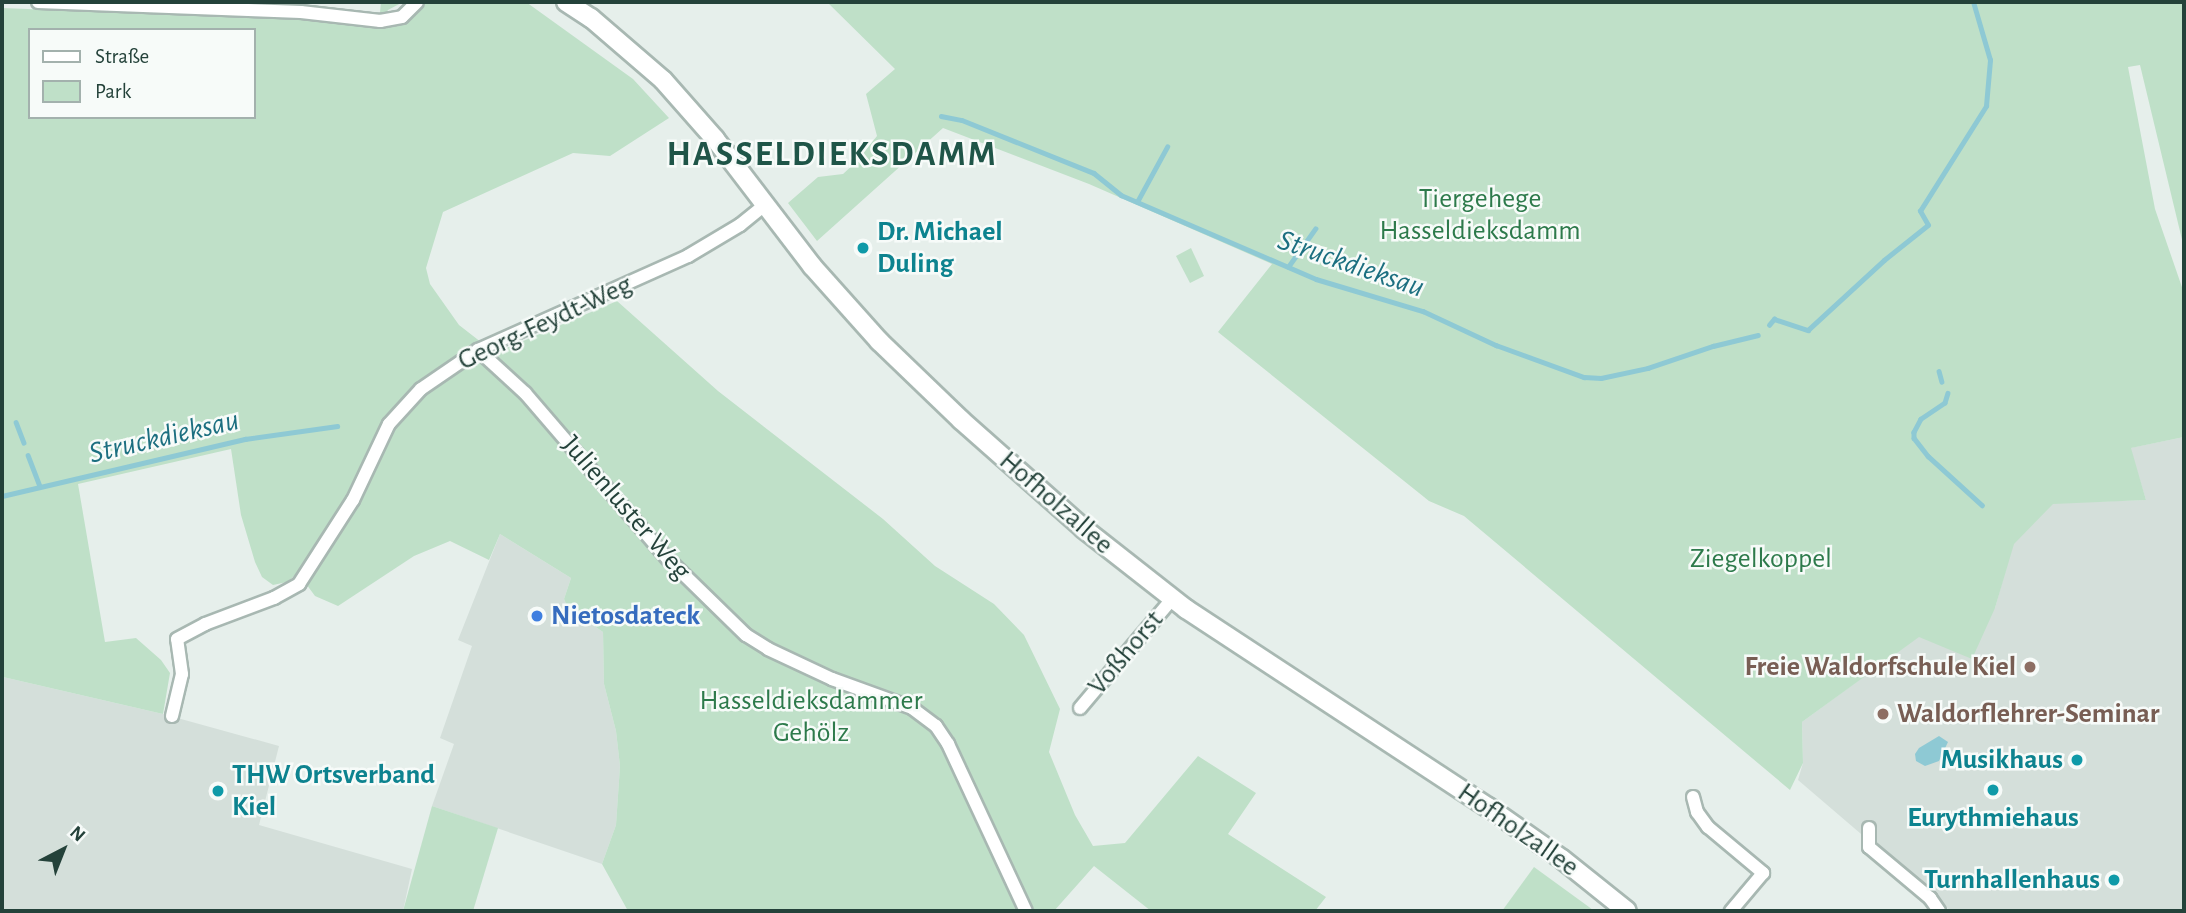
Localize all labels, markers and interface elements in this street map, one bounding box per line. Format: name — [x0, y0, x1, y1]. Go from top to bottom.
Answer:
legend — [28, 28, 256, 119]
text: Straße — [95, 46, 149, 67]
text: Park — [95, 81, 131, 102]
district label: HASSELDIEKSDAMM — [668, 134, 996, 176]
park label: Tiergehege Hasseldieksdamm — [1379, 182, 1581, 248]
place label: Dr. Michael Duling — [877, 215, 1003, 281]
water label: Struckdieksau — [1273, 222, 1429, 306]
marker: Dr. Michael Duling — [855, 240, 871, 256]
street label: Georg-Feydt-Weg — [453, 268, 637, 378]
water label: Struckdieksau — [85, 402, 243, 472]
street label: Julienluster Weg — [554, 429, 698, 587]
street label: Hofholzallee — [992, 444, 1120, 562]
park label: Ziegelkoppel — [1690, 542, 1832, 576]
place label: Nietosdateck — [551, 599, 700, 633]
street label: Voßhorst — [1081, 604, 1171, 702]
marker: Nietosdateck — [529, 608, 545, 624]
place label: Freie Waldorfschule Kiel — [1744, 650, 2016, 684]
marker: Freie Waldorfschule Kiel — [2022, 659, 2038, 675]
park label: Hasseldieksdammer Gehölz — [699, 684, 923, 750]
place label: Waldorflehrer-Seminar — [1897, 697, 2160, 731]
marker: Waldorflehrer-Seminar — [1875, 706, 1891, 722]
place label: Musikhaus — [1941, 743, 2063, 777]
marker: Musikhaus — [2069, 752, 2085, 768]
place label: THW Ortsverband Kiel — [232, 758, 435, 824]
street label: Hofholzallee — [1451, 776, 1585, 884]
marker: Eurythmiehaus — [1985, 782, 2001, 798]
marker: THW Ortsverband Kiel — [210, 783, 226, 799]
place label: Eurythmiehaus — [1907, 801, 2079, 835]
north arrow — [28, 815, 98, 885]
text: N — [66, 823, 89, 846]
place label: Turnhallenhaus — [1924, 863, 2100, 897]
marker: Turnhallenhaus — [2106, 872, 2122, 888]

